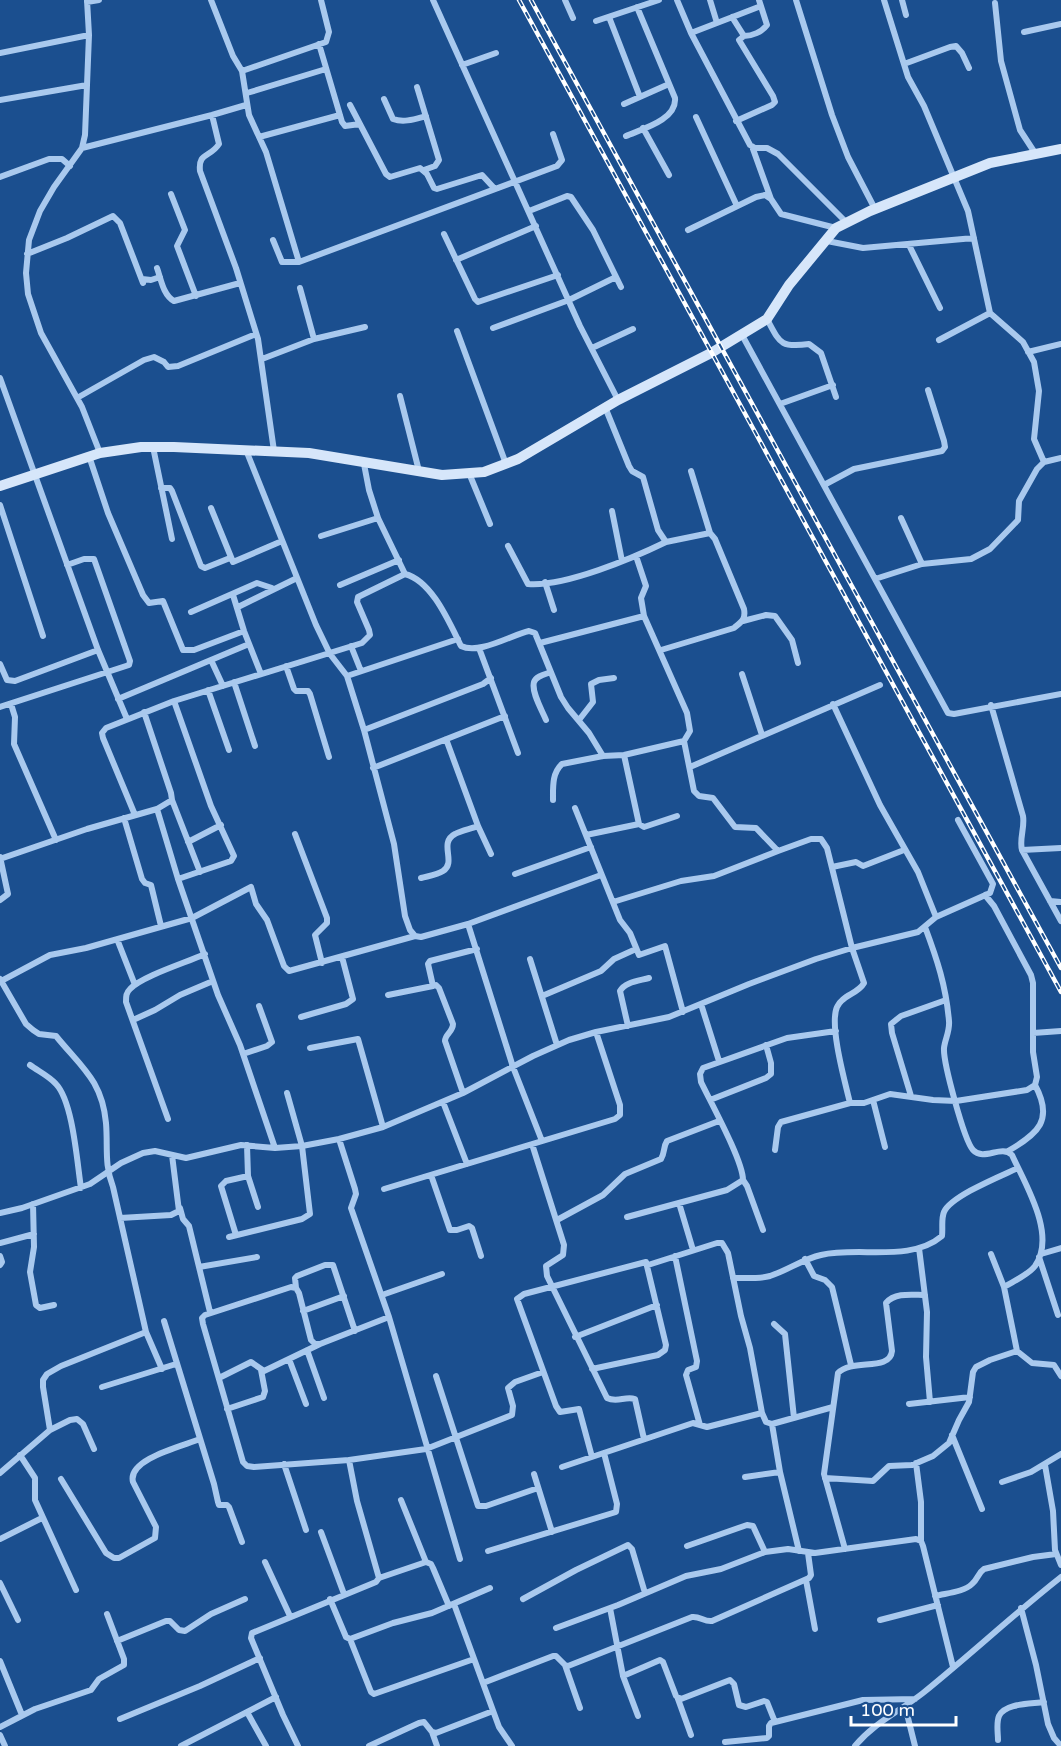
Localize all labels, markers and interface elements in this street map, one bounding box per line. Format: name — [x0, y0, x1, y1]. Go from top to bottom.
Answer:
scale bar — [851, 1689, 956, 1727]
text: 100 m — [860, 1699, 915, 1721]

